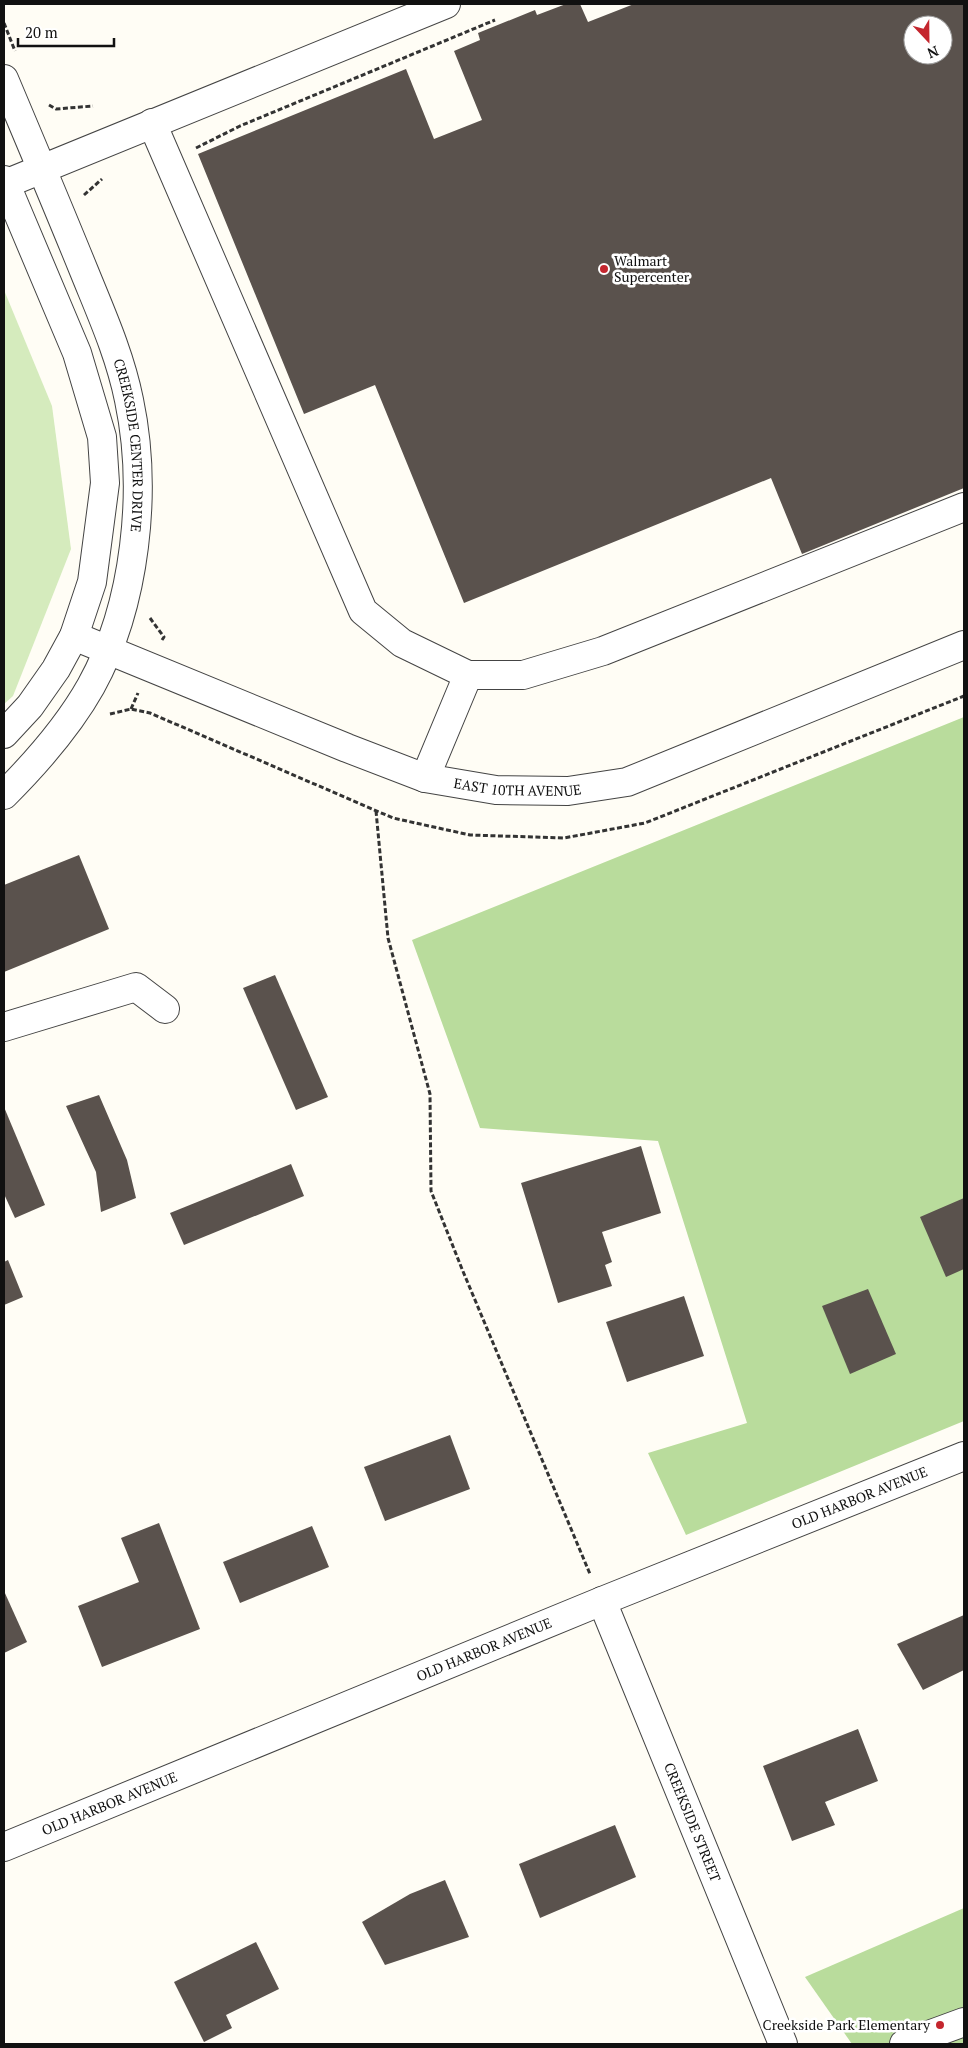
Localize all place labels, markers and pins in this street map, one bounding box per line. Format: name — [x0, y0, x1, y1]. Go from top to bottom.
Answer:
place label: Walmart Supercenter — [614, 251, 690, 286]
marker: Walmart Supercenter — [598, 263, 610, 275]
place label: Creekside Park Elementary — [763, 2015, 931, 2034]
marker: Creekside Park Elementary — [934, 2019, 946, 2031]

